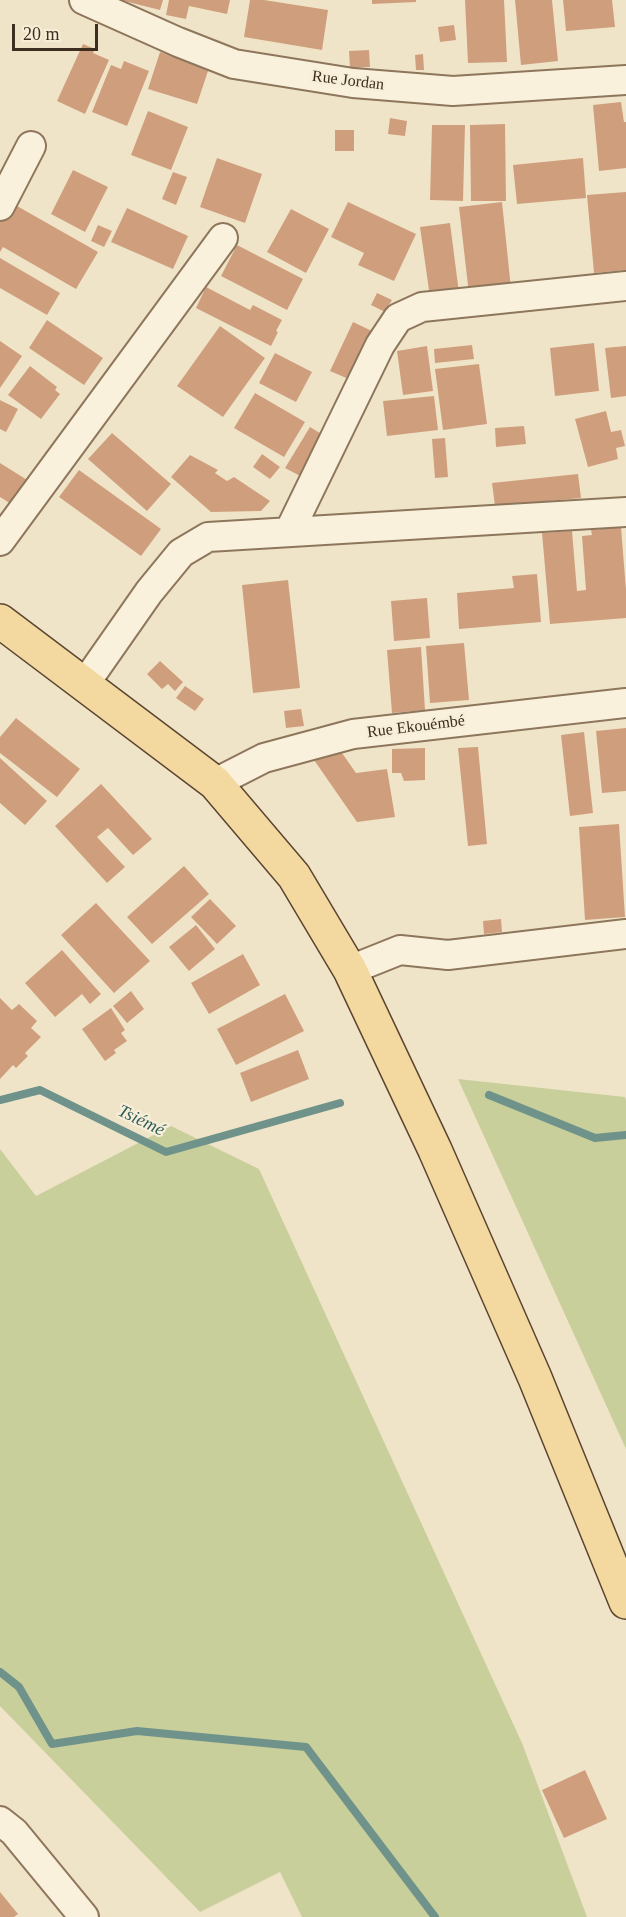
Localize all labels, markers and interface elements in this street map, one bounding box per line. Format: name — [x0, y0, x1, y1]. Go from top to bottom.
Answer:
scale bar — [15, 12, 100, 50]
text: 20 m — [23, 24, 60, 44]
street label: Rue Jordan — [311, 67, 385, 95]
street label: Rue Ekouémbé — [366, 711, 466, 743]
water label: Tsiémé — [114, 1100, 168, 1142]

